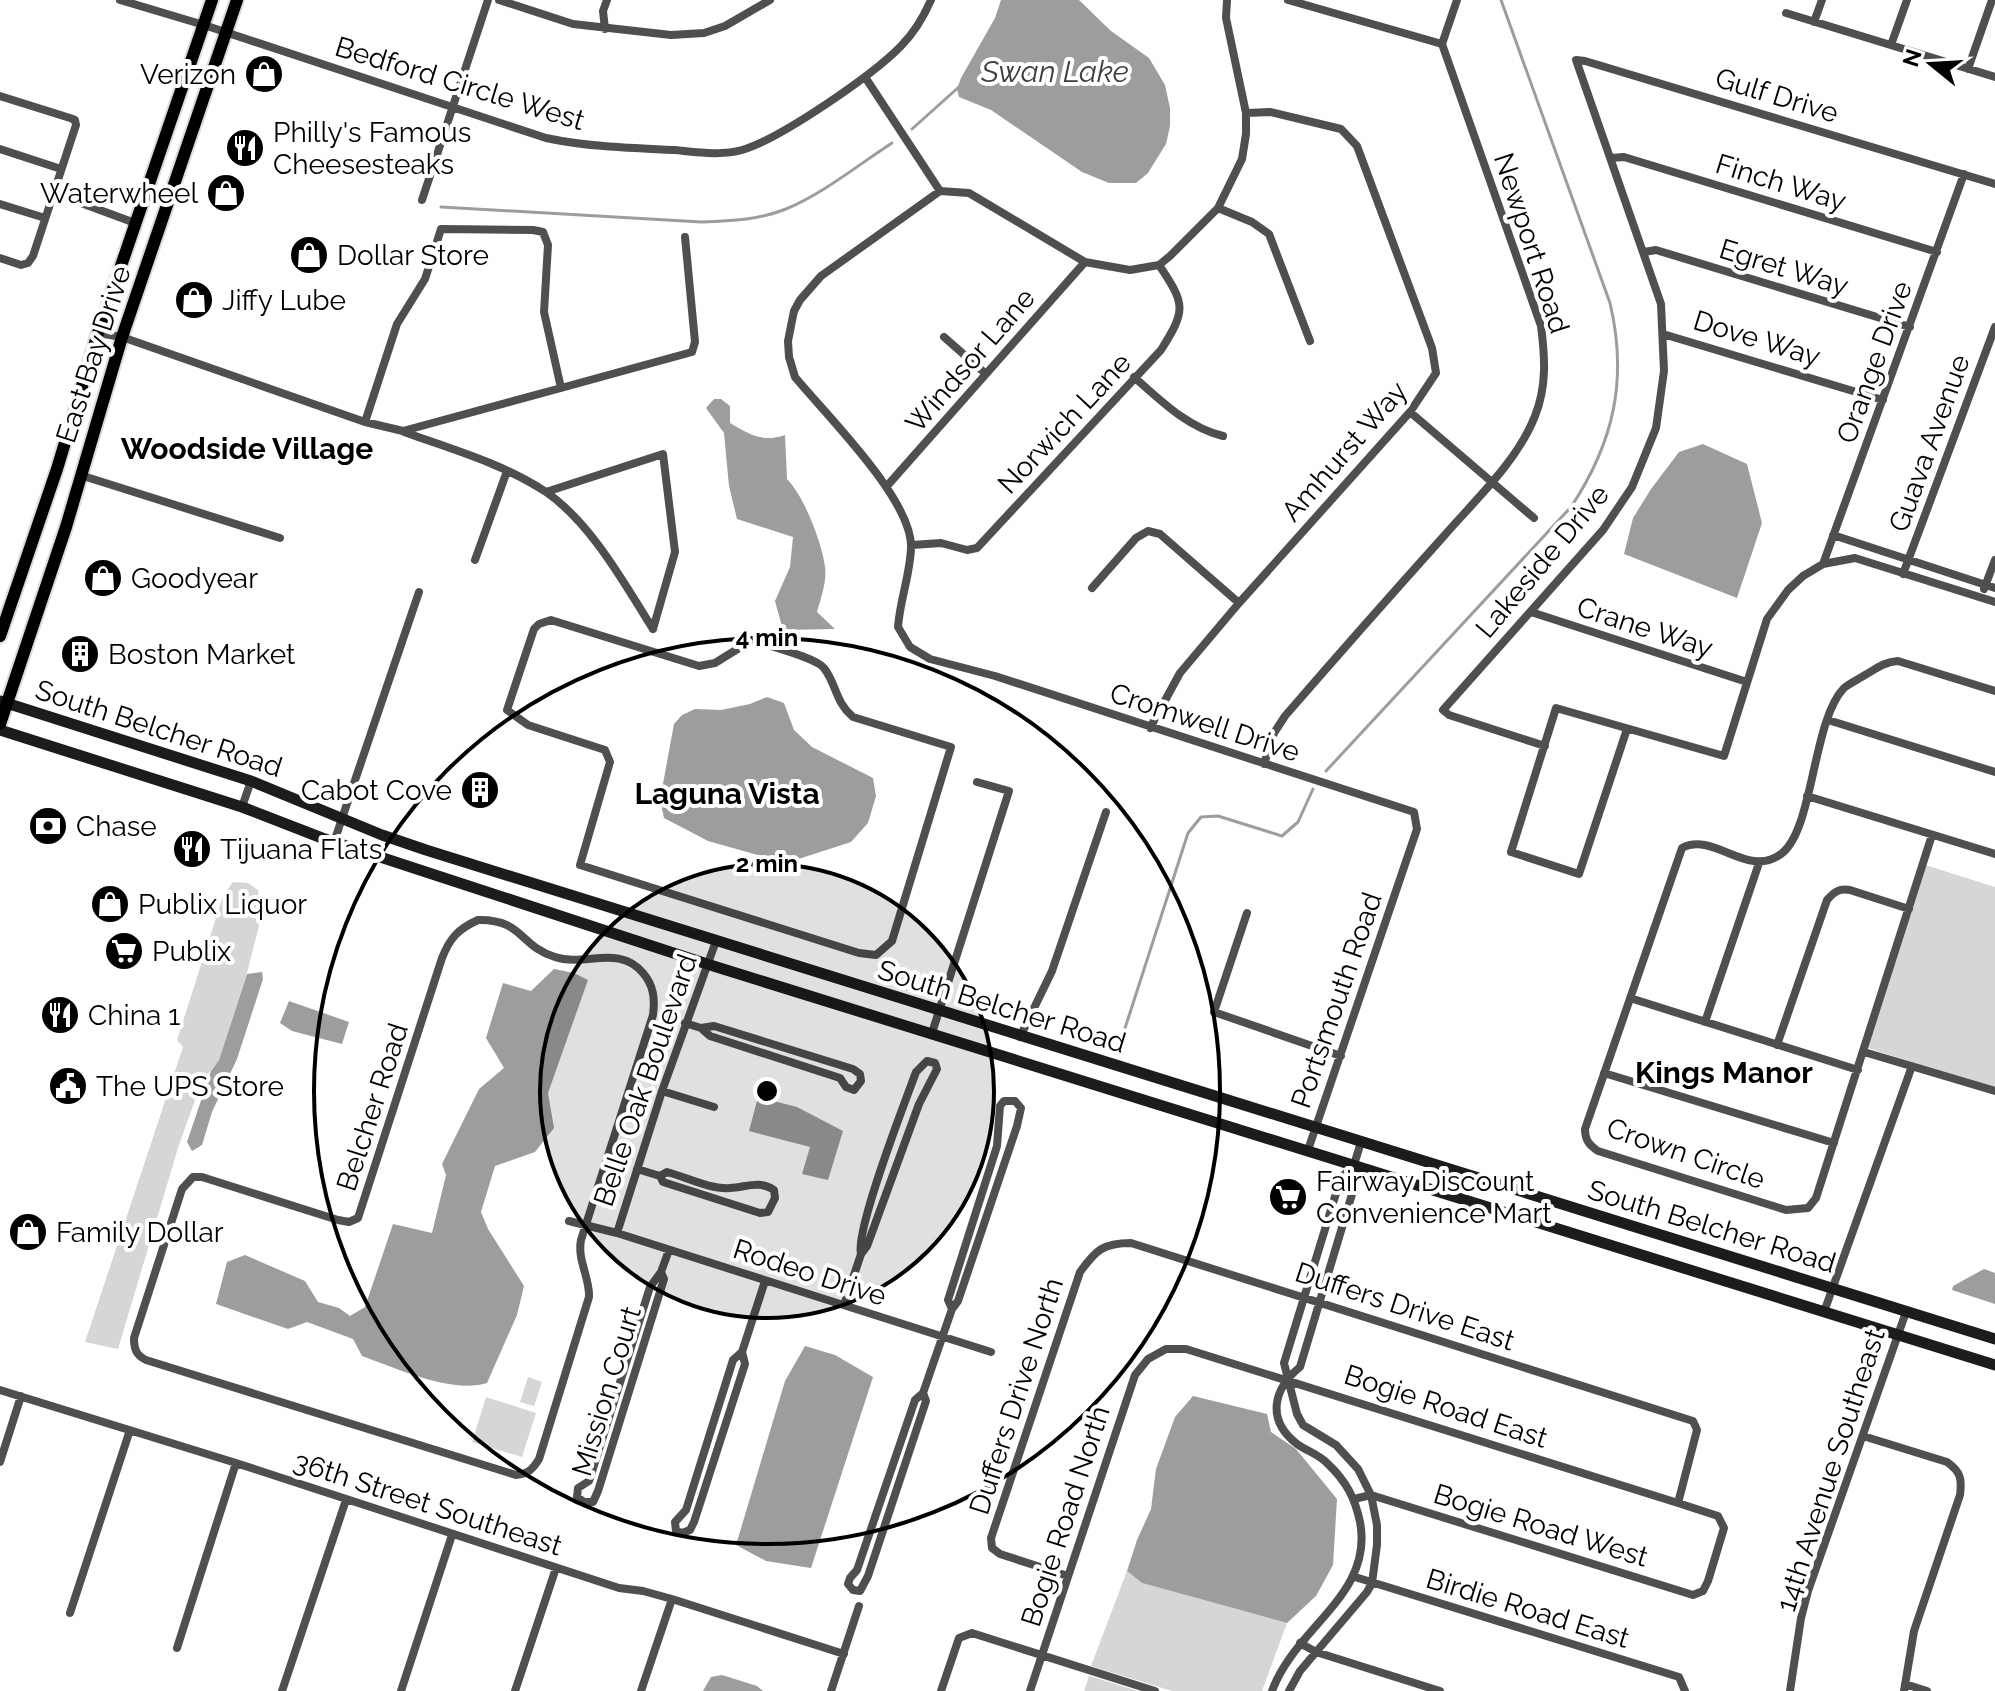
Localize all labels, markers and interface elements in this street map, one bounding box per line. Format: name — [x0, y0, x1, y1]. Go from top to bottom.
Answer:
north arrow — [1891, 24, 1971, 104]
street label: Bedford Circle West — [331, 30, 589, 137]
text: N — [1897, 46, 1927, 70]
shop icon: Verizon — [243, 53, 285, 95]
water label: Swan Lake — [980, 54, 1129, 89]
place label: Verizon — [140, 58, 236, 91]
street label: Gulf Drive — [1711, 61, 1842, 130]
place label: Philly's Famous Cheesesteaks — [273, 116, 471, 181]
restaurant icon: Philly's Famous Cheesesteaks — [224, 127, 266, 169]
street label: Finch Way — [1712, 147, 1850, 218]
street label: Newport Road — [1487, 149, 1576, 337]
shop icon: Waterwheel — [205, 172, 247, 214]
place label: Waterwheel — [40, 177, 198, 210]
street label: Egret Way — [1715, 232, 1852, 303]
shop icon: Dollar Store — [288, 234, 330, 276]
place label: Dollar Store — [337, 239, 489, 272]
street label: East Bay Drive — [49, 262, 138, 447]
street label: Orange Drive — [1830, 277, 1919, 448]
shop icon: Jiffy Lube — [173, 279, 215, 321]
street label: Windsor Lane — [899, 282, 1042, 439]
place label: Jiffy Lube — [222, 284, 346, 317]
street label: Dove Way — [1689, 304, 1824, 373]
street label: Norwich Lane — [991, 346, 1138, 500]
street label: Guava Avenue — [1882, 350, 1977, 536]
street label: Amhurst Way — [1275, 375, 1414, 528]
district label: Woodside Village — [121, 431, 373, 466]
street label: Lakeside Drive — [1469, 478, 1616, 645]
shop icon: Goodyear — [82, 557, 124, 599]
place label: Goodyear — [131, 562, 258, 595]
street label: Crane Way — [1573, 590, 1717, 665]
text: 4 min — [736, 623, 798, 652]
building icon: Boston Market — [59, 633, 101, 675]
place label: Boston Market — [108, 638, 296, 671]
street label: South Belcher Road — [31, 673, 286, 784]
street label: Cromwell Drive — [1106, 676, 1304, 769]
building icon: Cabot Cove — [459, 769, 501, 811]
place label: Cabot Cove — [301, 774, 452, 807]
district label: Laguna Vista — [634, 776, 820, 811]
bank icon: Chase — [27, 805, 69, 847]
place label: Chase — [76, 810, 157, 843]
restaurant icon: Tijuana Flats — [171, 828, 213, 870]
place label: Tijuana Flats — [220, 833, 382, 866]
text: 2 min — [736, 849, 798, 878]
shop icon: Publix Liquor — [89, 883, 131, 925]
place label: Publix Liquor — [138, 888, 307, 921]
street label: Portsmouth Road — [1284, 888, 1389, 1112]
supermarket icon: Publix — [103, 930, 145, 972]
place label: Publix — [152, 935, 231, 968]
street label: Belle Oak Boulevard — [587, 950, 704, 1211]
street label: South Belcher Road — [874, 953, 1130, 1060]
restaurant icon: China 1 — [39, 994, 81, 1036]
place label: China 1 — [88, 999, 180, 1032]
street label: Belcher Road — [330, 1019, 415, 1195]
district label: Kings Manor — [1635, 1055, 1813, 1090]
public building icon: The UPS Store — [47, 1065, 89, 1107]
place label: The UPS Store — [96, 1070, 284, 1103]
centre of rings — [753, 1077, 781, 1105]
street label: Crown Circle — [1602, 1111, 1769, 1196]
place label: Fairway Discount Convenience Mart — [1316, 1165, 1552, 1230]
street label: South Belcher Road — [1584, 1173, 1840, 1280]
supermarket icon: Fairway Discount Convenience Mart — [1267, 1176, 1309, 1218]
shop icon: Family Dollar — [7, 1211, 49, 1253]
place label: Family Dollar — [56, 1216, 224, 1249]
street label: Rodeo Drive — [729, 1232, 891, 1313]
street label: Duffers Drive East — [1291, 1255, 1519, 1358]
street label: Duffers Drive North — [963, 1274, 1070, 1519]
street label: Mission Court — [565, 1302, 648, 1480]
street label: 14th Avenue Southeast — [1769, 1324, 1892, 1616]
street label: Bogie Road East — [1340, 1358, 1552, 1455]
street label: Bogie Road North — [1014, 1402, 1117, 1631]
street label: 36th Street Southeast — [290, 1445, 567, 1563]
street label: Bogie Road West — [1430, 1477, 1653, 1574]
street label: Birdie Road East — [1422, 1562, 1634, 1655]

